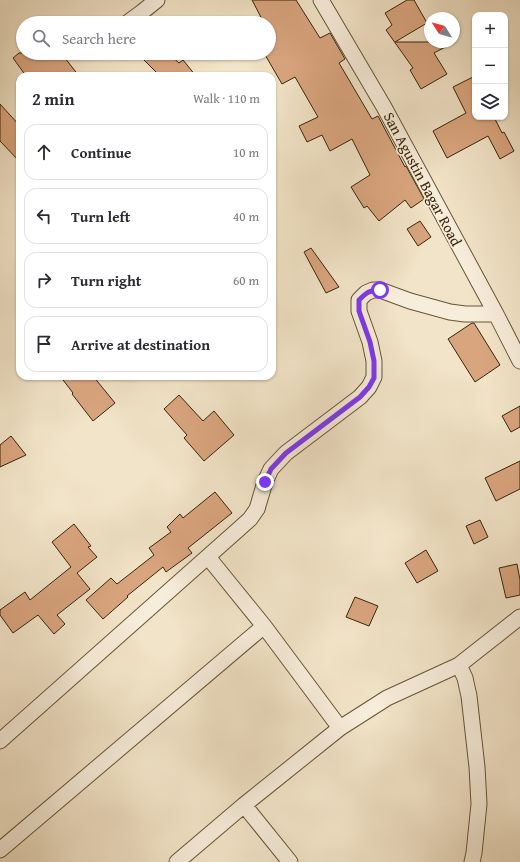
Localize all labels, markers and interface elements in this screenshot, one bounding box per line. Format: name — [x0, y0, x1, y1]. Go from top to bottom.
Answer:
north arrow — [424, 12, 460, 48]
map controls — [472, 12, 508, 120]
button: + — [472, 12, 508, 48]
search box — [16, 16, 276, 60]
icon: search — [30, 27, 52, 49]
text: Search here — [62, 28, 136, 49]
button: − — [472, 48, 508, 84]
button: layers — [472, 84, 508, 120]
text: 2 min — [32, 86, 74, 111]
text: Walk · 110 m — [193, 89, 260, 108]
street label: San Agustin Bagar Road — [379, 108, 467, 250]
icon: ahead — [33, 141, 55, 163]
text: Continue — [71, 142, 132, 163]
text: 10 m — [233, 143, 259, 162]
icon: left — [33, 205, 55, 227]
text: Turn left — [71, 206, 130, 227]
text: 40 m — [233, 207, 259, 226]
icon: right — [33, 269, 55, 291]
text: Turn right — [71, 270, 142, 291]
text: 60 m — [233, 271, 259, 290]
route start — [371, 281, 389, 299]
icon: arrive — [33, 333, 55, 355]
text: Arrive at destination — [71, 334, 210, 355]
route end — [256, 473, 274, 491]

